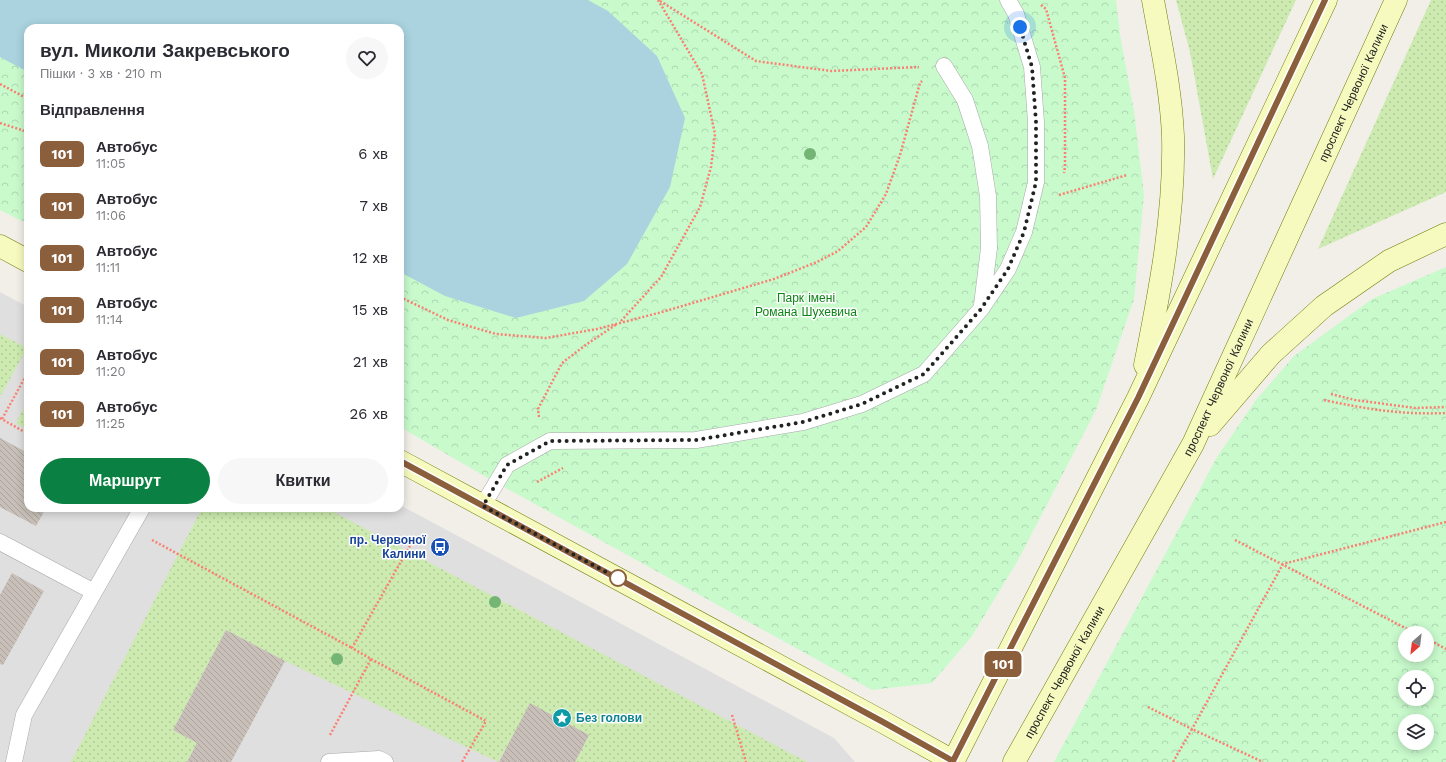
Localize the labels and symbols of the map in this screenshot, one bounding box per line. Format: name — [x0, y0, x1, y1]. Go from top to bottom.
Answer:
your location — [1010, 17, 1030, 37]
street label: проспект Червоної Калини — [1316, 22, 1391, 164]
park label: Парк імені Романа Шухевича — [755, 291, 857, 319]
street label: проспект Червоної Калини — [1181, 316, 1256, 459]
place label: пр. Червоної Калини — [350, 533, 427, 561]
bus stop icon: пр. Червоної Калини — [429, 536, 451, 558]
unlabelled marker — [609, 569, 627, 587]
street label: проспект Червоної Калини — [1022, 604, 1107, 741]
north arrow — [1398, 626, 1434, 662]
line badge: 101 — [980, 651, 1026, 677]
place icon: Без голови — [551, 707, 573, 729]
place label: Без голови — [576, 711, 642, 725]

